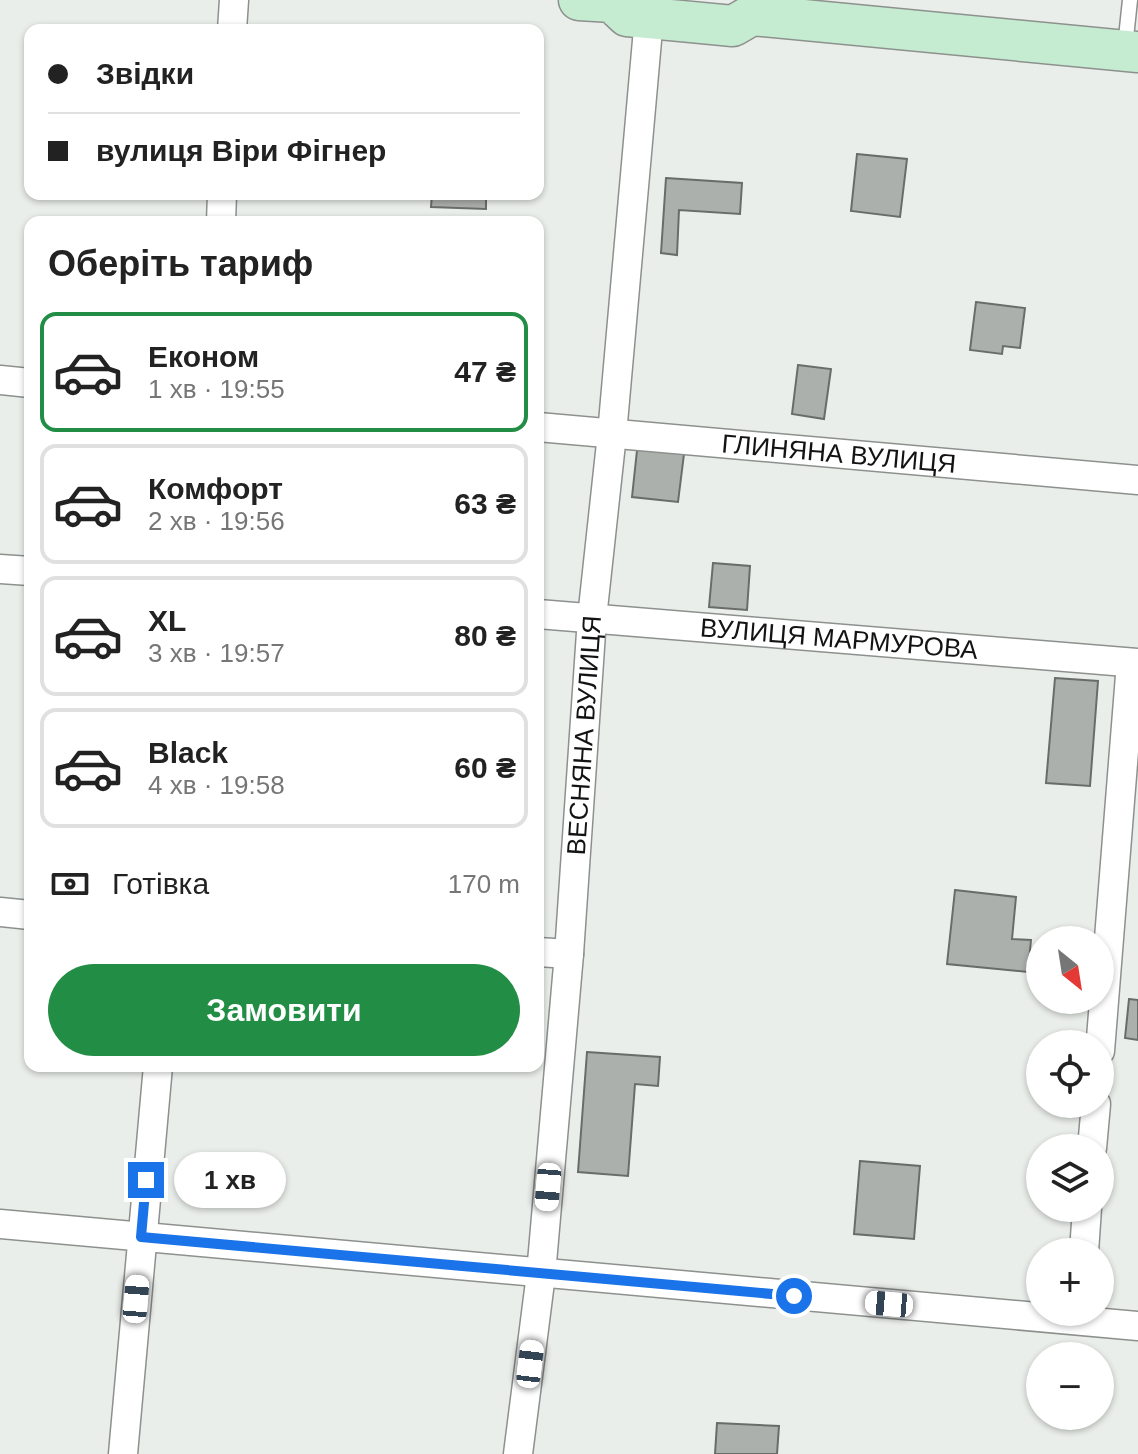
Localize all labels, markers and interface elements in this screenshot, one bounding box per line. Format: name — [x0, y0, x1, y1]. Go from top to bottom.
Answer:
text: Звідки — [96, 57, 194, 90]
text: вулиця Віри Фігнер — [96, 134, 386, 167]
text: Оберіть тариф — [48, 243, 313, 284]
icon: car — [52, 336, 124, 408]
text: Економ — [148, 340, 259, 373]
text: 47 ₴ — [454, 355, 516, 388]
text: 1 хв · 19:55 — [148, 374, 285, 404]
street label: ГЛИНЯНА ВУЛИЦЯ — [720, 428, 957, 479]
icon: car — [52, 468, 124, 540]
text: Комфорт — [148, 472, 283, 505]
text: 63 ₴ — [454, 487, 516, 520]
text: 2 хв · 19:56 — [148, 506, 285, 536]
icon: car — [52, 600, 124, 672]
text: XL — [148, 604, 186, 637]
street label: ВУЛИЦЯ МАРМУРОВА — [699, 612, 980, 665]
street label: ВЕСНЯНА ВУЛИЦЯ — [561, 614, 607, 856]
text: 80 ₴ — [454, 619, 516, 652]
text: 3 хв · 19:57 — [148, 638, 285, 668]
icon: car — [52, 732, 124, 804]
text: Black — [148, 736, 228, 769]
text: 60 ₴ — [454, 751, 516, 784]
text: 4 хв · 19:58 — [148, 770, 285, 800]
icon: cash — [48, 862, 92, 906]
text: Готівка — [112, 867, 209, 900]
text: 170 m — [448, 869, 520, 899]
north arrow — [1026, 926, 1114, 1014]
map controls — [1026, 926, 1114, 1430]
button: Замовити — [48, 964, 520, 1056]
button: locate — [1026, 1030, 1114, 1118]
button: layers — [1026, 1134, 1114, 1222]
callout: 1 хв — [174, 1152, 286, 1208]
route end — [128, 1162, 164, 1198]
car — [534, 1162, 562, 1212]
text: 1 хв — [204, 1165, 256, 1195]
button: + — [1026, 1238, 1114, 1326]
car — [122, 1274, 150, 1324]
route start — [776, 1278, 812, 1314]
car — [864, 1290, 914, 1318]
car — [515, 1339, 545, 1389]
button: − — [1026, 1342, 1114, 1430]

